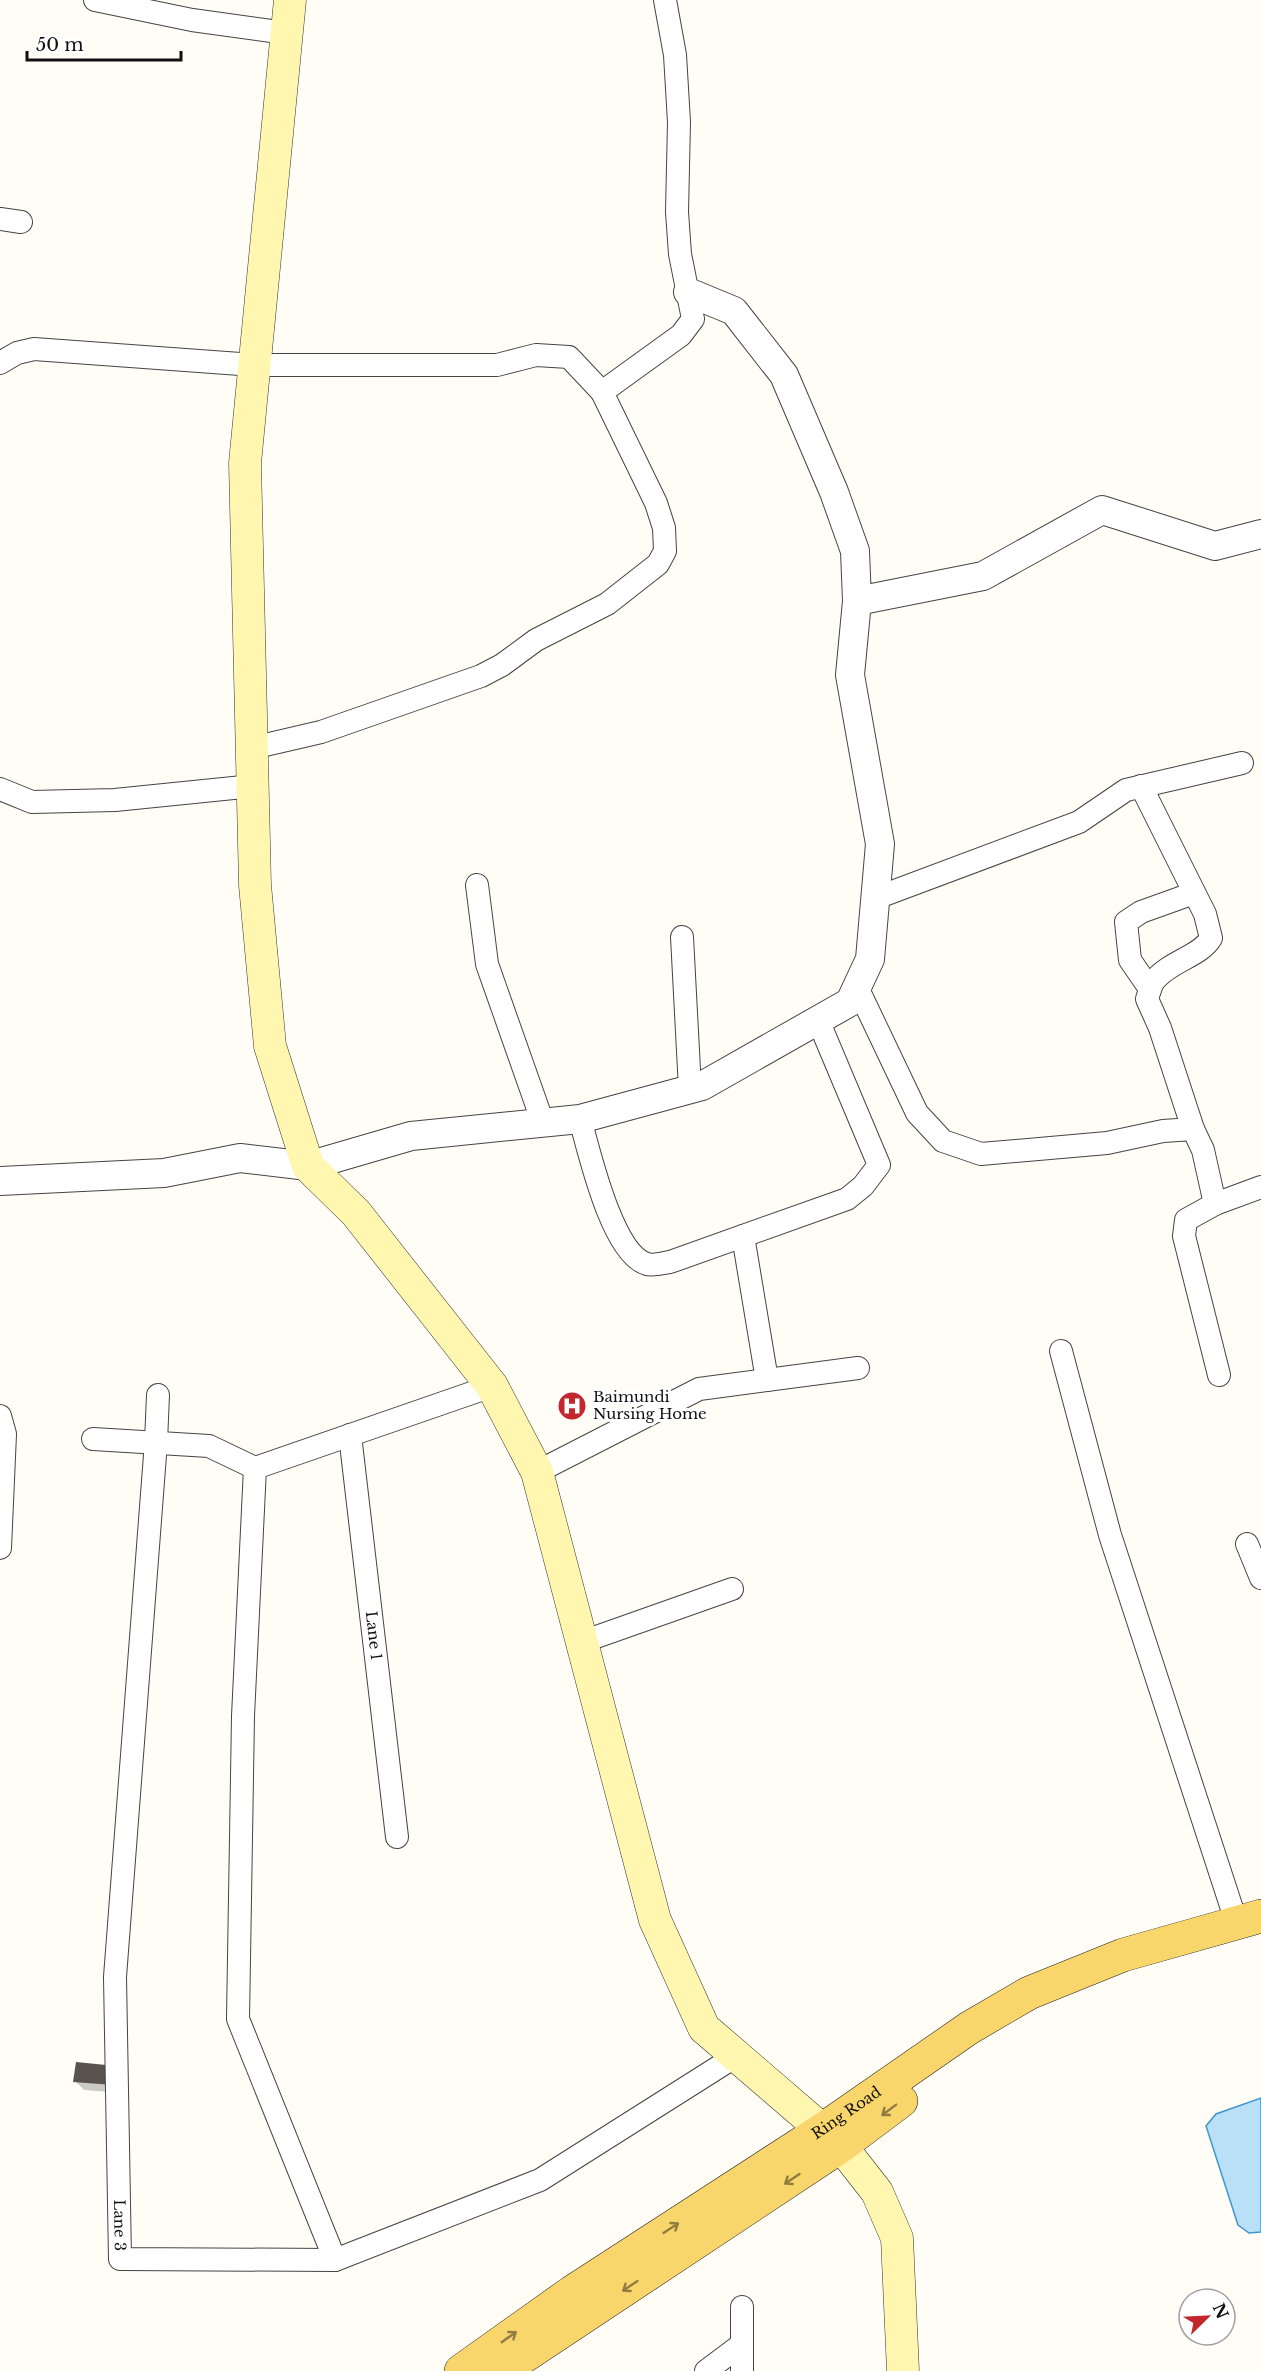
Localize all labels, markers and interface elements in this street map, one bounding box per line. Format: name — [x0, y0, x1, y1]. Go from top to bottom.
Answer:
scale bar — [27, 24, 182, 62]
text: 50 m — [36, 34, 84, 56]
place label: Baimundi Nursing Home — [593, 1387, 707, 1423]
hospital icon: Baimundi Nursing Home — [556, 1390, 588, 1422]
street label: Lane 1 — [362, 1610, 386, 1661]
street label: Ring Road — [808, 2082, 885, 2143]
one-way arrow — [881, 2103, 897, 2116]
one-way arrow — [784, 2173, 801, 2185]
street label: Lane 3 — [110, 2199, 130, 2251]
one-way arrow — [662, 2222, 678, 2234]
one-way arrow — [621, 2280, 638, 2293]
north arrow — [1177, 2287, 1237, 2347]
text: N — [1209, 2300, 1233, 2322]
one-way arrow — [500, 2331, 516, 2343]

